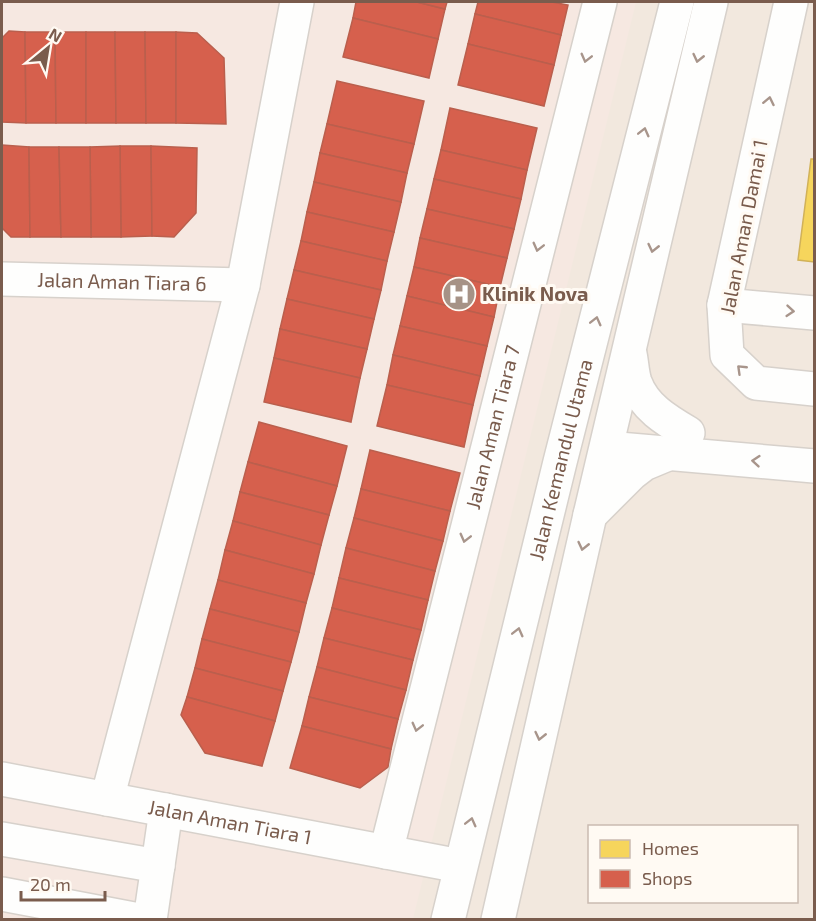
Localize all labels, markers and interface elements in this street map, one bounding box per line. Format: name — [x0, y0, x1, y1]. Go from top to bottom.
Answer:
north arrow — [18, 18, 78, 78]
text: N — [46, 23, 66, 46]
one-way arrow — [580, 53, 593, 63]
one-way arrow — [692, 53, 705, 63]
one-way arrow — [762, 96, 775, 106]
one-way arrow — [637, 127, 649, 138]
street label: Jalan Aman Damai 1 — [714, 137, 772, 316]
one-way arrow — [533, 242, 545, 252]
one-way arrow — [648, 243, 661, 253]
street label: Jalan Aman Tiara 6 — [37, 267, 207, 295]
hospital icon: Klinik Nova — [441, 276, 477, 312]
place label: Klinik Nova — [482, 281, 588, 305]
one-way arrow — [786, 304, 795, 317]
one-way arrow — [589, 316, 602, 326]
street label: Jalan Aman Tiara 7 — [460, 343, 524, 512]
street label: Jalan Kemandul Utama — [523, 356, 597, 562]
one-way arrow — [737, 365, 748, 376]
one-way arrow — [752, 455, 761, 468]
one-way arrow — [459, 533, 472, 543]
one-way arrow — [577, 540, 590, 550]
one-way arrow — [510, 628, 523, 638]
one-way arrow — [412, 722, 425, 732]
one-way arrow — [534, 730, 547, 740]
street label: Jalan Aman Tiara 1 — [146, 794, 314, 849]
one-way arrow — [463, 817, 476, 827]
legend — [588, 825, 798, 903]
text: Homes — [642, 837, 699, 859]
scale bar — [21, 864, 105, 902]
text: Shops — [642, 867, 692, 889]
text: 20 m — [30, 873, 71, 895]

